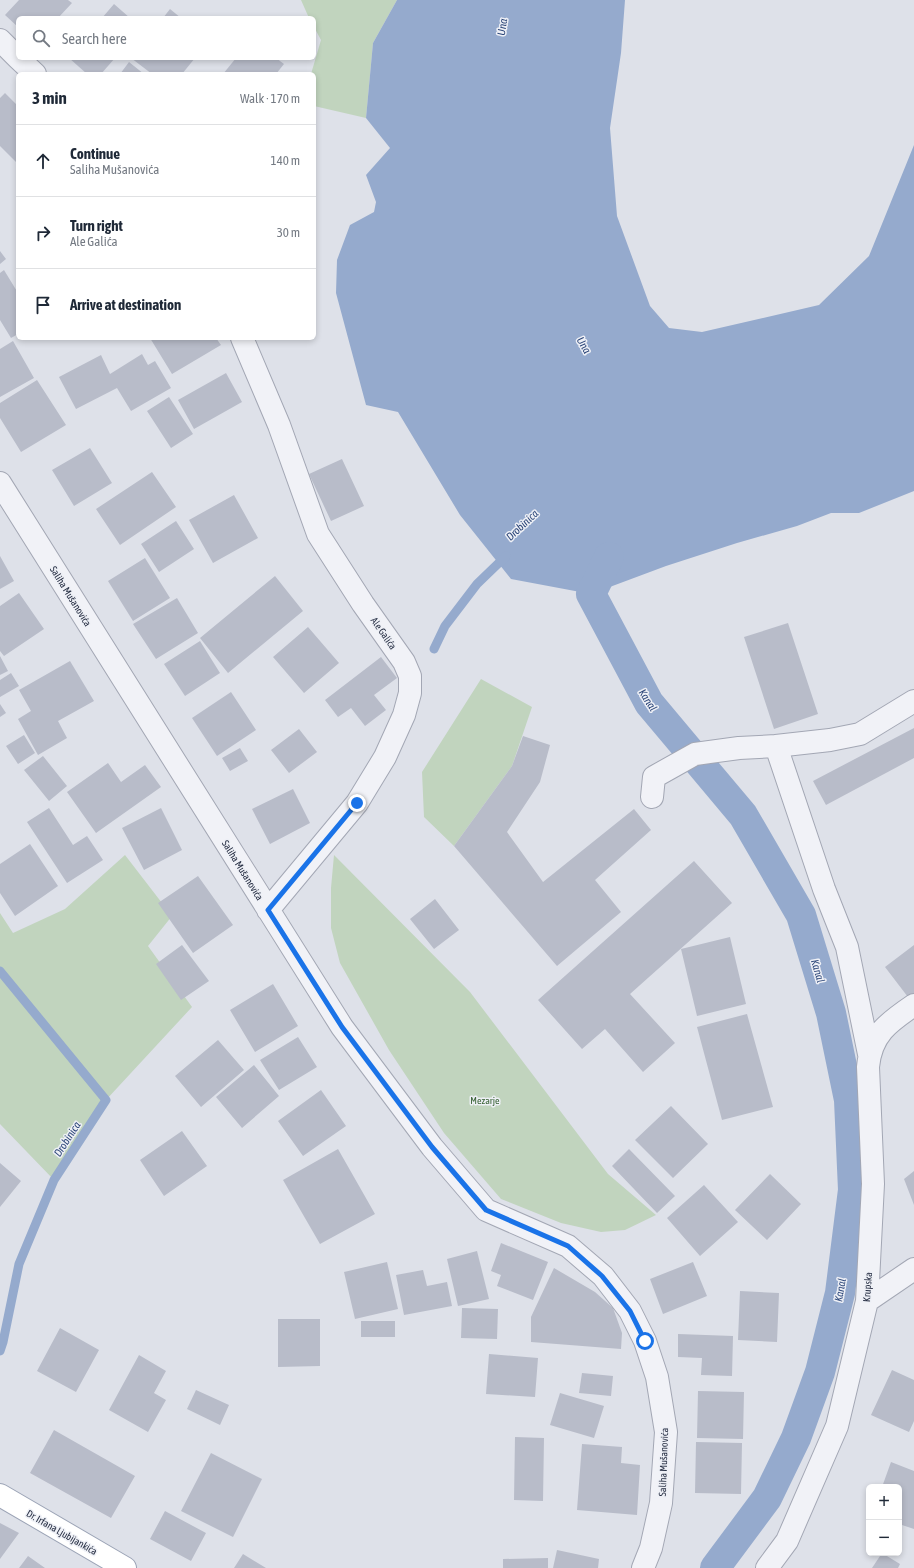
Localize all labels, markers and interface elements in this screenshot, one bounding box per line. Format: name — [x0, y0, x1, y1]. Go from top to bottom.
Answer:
search box — [16, 16, 316, 60]
water label: Una — [495, 18, 509, 36]
icon: search — [30, 27, 52, 49]
text: Search here — [62, 30, 127, 47]
text: 3 min — [32, 88, 67, 108]
text: Walk · 170 m — [240, 91, 300, 106]
text: Continue — [70, 145, 120, 162]
icon: ahead — [32, 150, 54, 172]
text: 140 m — [271, 153, 300, 168]
text: Saliha Mušanovića — [70, 162, 159, 177]
text: Turn right — [70, 217, 123, 234]
icon: right — [32, 222, 54, 244]
text: 30 m — [277, 225, 300, 240]
text: Ale Galića — [70, 234, 118, 249]
icon: arrive — [32, 294, 54, 316]
text: Arrive at destination — [70, 296, 181, 313]
water label: Una — [575, 335, 593, 355]
water label: Drobinica — [504, 507, 540, 543]
street label: Saliha Mušanovića — [48, 564, 94, 629]
street label: Ale Galića — [369, 615, 399, 652]
water label: Kanal — [637, 687, 660, 713]
route end — [348, 794, 366, 812]
street label: Saliha Mušanovića — [220, 838, 266, 903]
water label: Kanal — [809, 958, 827, 984]
park label: Mezarje — [470, 1095, 500, 1106]
water label: Drobinica — [51, 1119, 83, 1159]
street label: Krupska — [861, 1271, 874, 1302]
water label: Kanal — [832, 1277, 848, 1303]
route start — [636, 1332, 654, 1350]
street label: Saliha Mušanovića — [657, 1427, 670, 1496]
map controls — [866, 1484, 902, 1556]
button: + — [866, 1484, 902, 1520]
street label: Dr. Irfana Ljubijankića — [25, 1508, 99, 1557]
button: − — [866, 1520, 902, 1556]

